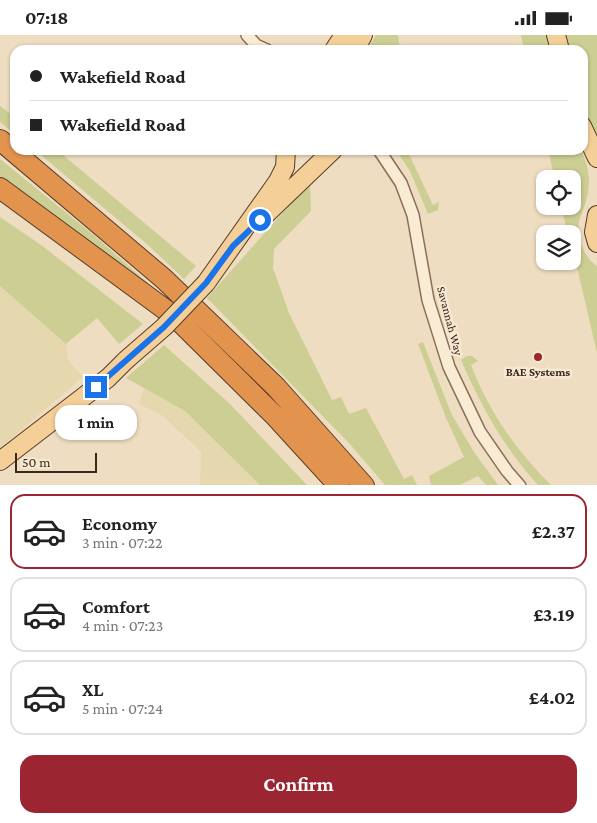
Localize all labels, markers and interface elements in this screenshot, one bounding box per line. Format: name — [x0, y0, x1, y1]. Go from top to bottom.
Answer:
text: 07:18 — [25, 7, 68, 28]
text: Wakefield Road — [60, 66, 186, 87]
text: Wakefield Road — [60, 114, 186, 135]
map controls — [536, 170, 581, 270]
button: locate — [536, 170, 581, 215]
route start — [249, 209, 271, 231]
button: layers — [536, 225, 581, 270]
street label: Savannah Way — [434, 285, 466, 357]
marker: BAE Systems — [532, 351, 544, 363]
place label: BAE Systems — [506, 365, 570, 379]
route end — [85, 376, 107, 398]
callout: 1 min — [55, 405, 137, 439]
text: 1 min — [78, 414, 114, 431]
scale bar — [15, 451, 98, 474]
text: 50 m — [22, 454, 50, 470]
icon: car — [22, 509, 67, 554]
text: Economy — [82, 513, 157, 534]
text: £2.37 — [532, 521, 575, 542]
text: 3 min · 07:22 — [82, 534, 163, 551]
icon: car — [22, 592, 67, 637]
text: Comfort — [82, 596, 150, 617]
text: £3.19 — [533, 604, 575, 625]
text: 4 min · 07:23 — [82, 617, 163, 634]
icon: car — [22, 675, 67, 720]
text: XL — [82, 679, 104, 700]
text: £4.02 — [529, 687, 575, 708]
text: 5 min · 07:24 — [82, 700, 163, 717]
button: Confirm — [20, 755, 577, 813]

